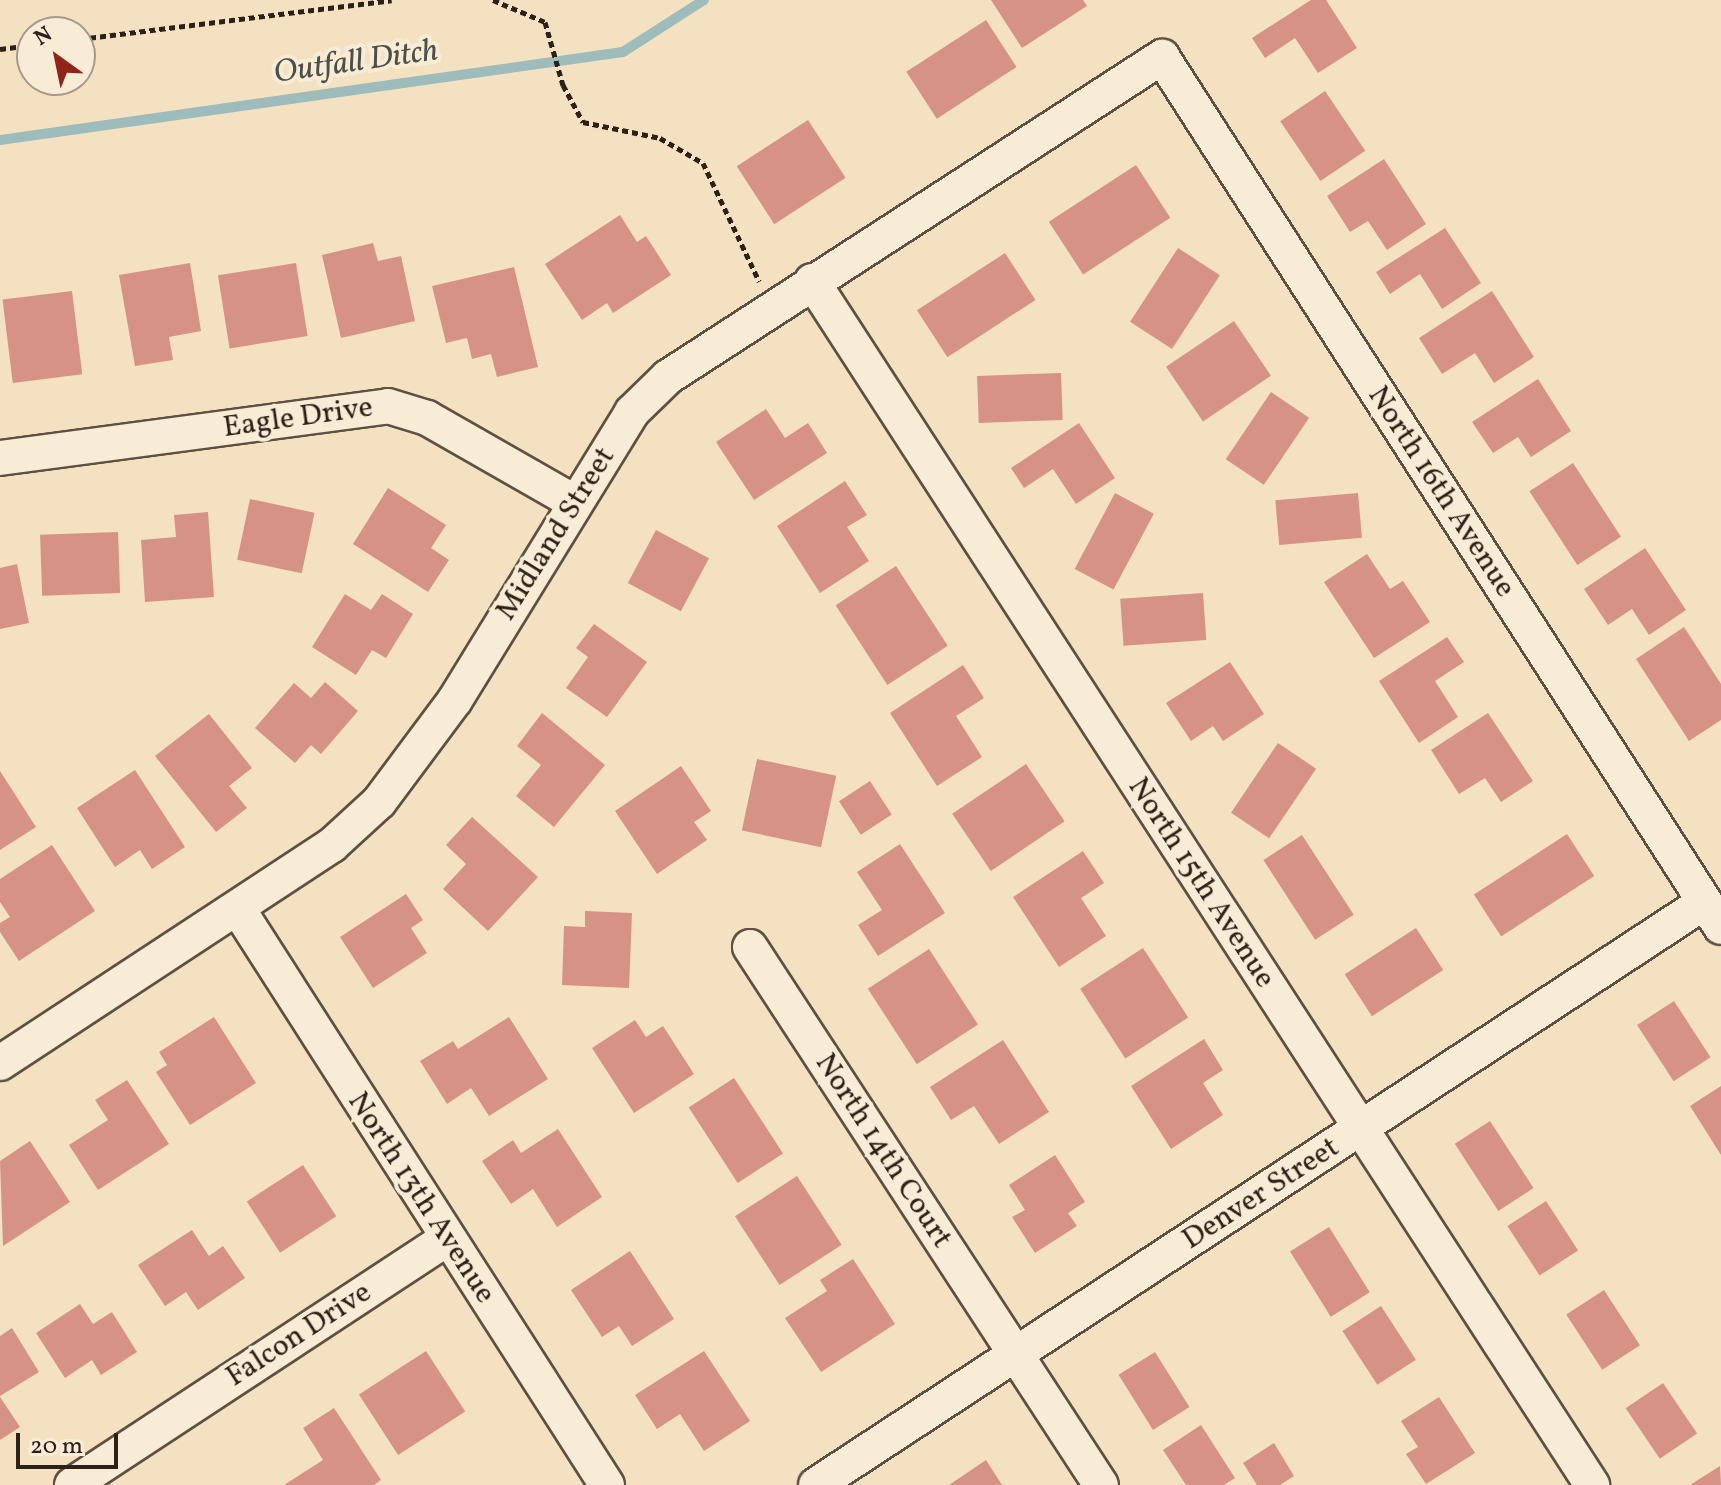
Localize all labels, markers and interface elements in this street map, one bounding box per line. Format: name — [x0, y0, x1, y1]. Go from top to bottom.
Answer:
north arrow — [16, 16, 96, 96]
text: N — [29, 20, 59, 54]
water label: Outfall Ditch — [271, 32, 441, 94]
street label: North 16th Avenue — [1359, 380, 1523, 604]
street label: Eagle Drive — [221, 390, 375, 446]
street label: Midland Street — [488, 441, 624, 627]
street label: North 15th Avenue — [1120, 771, 1282, 995]
street label: North 14th Court — [807, 1047, 959, 1255]
street label: North 13th Avenue — [339, 1086, 503, 1310]
street label: Denver Street — [1176, 1130, 1346, 1258]
street label: Falcon Drive — [220, 1275, 378, 1395]
scale bar — [20, 1417, 122, 1467]
text: 20 m — [30, 1430, 83, 1464]

